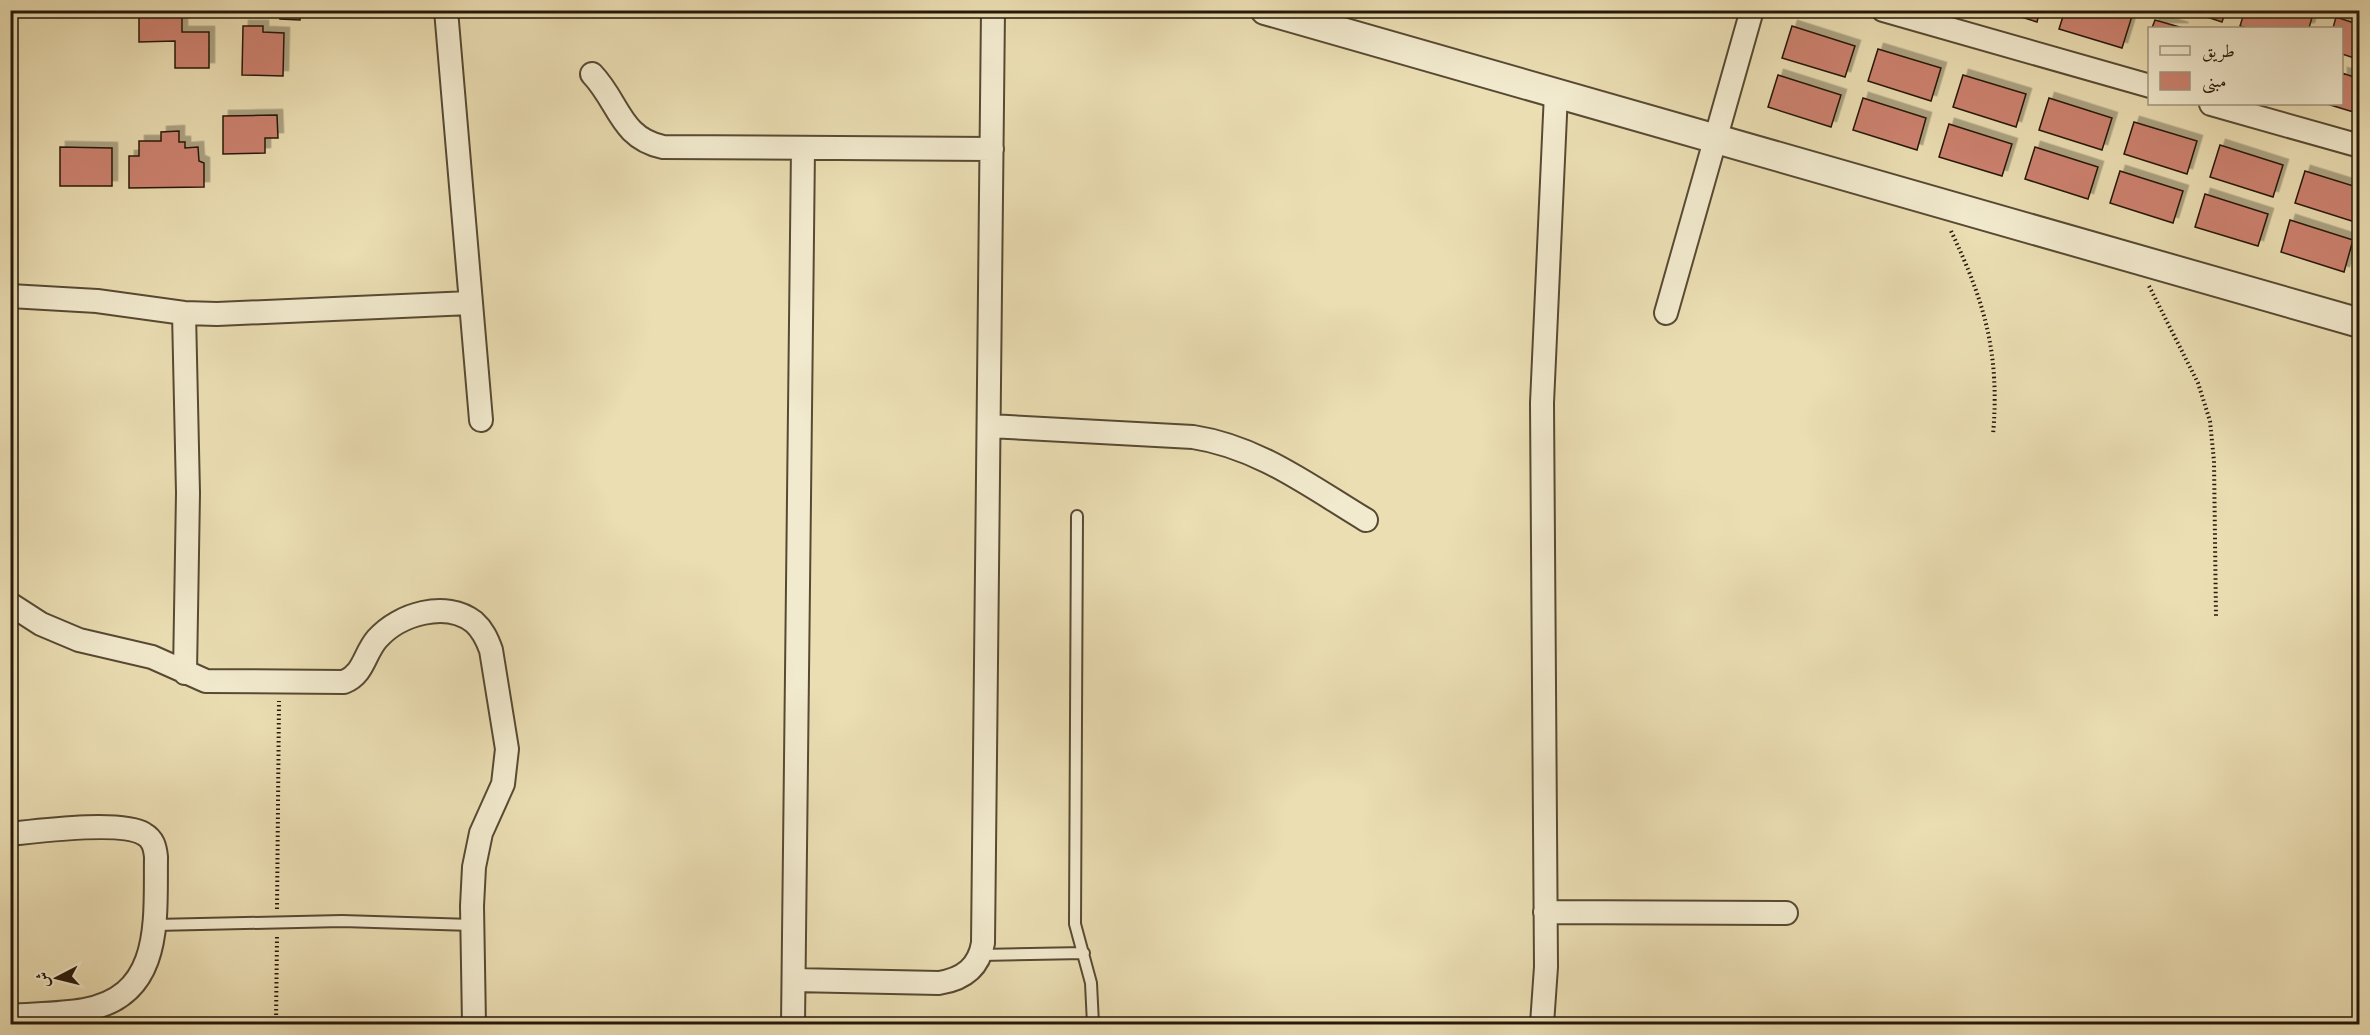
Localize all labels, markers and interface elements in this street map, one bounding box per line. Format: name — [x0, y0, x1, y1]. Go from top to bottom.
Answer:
legend — [2148, 27, 2343, 105]
text: طريق — [2202, 40, 2235, 63]
text: مبنى — [2202, 70, 2227, 94]
north arrow — [27, 948, 87, 1008]
text: ش — [32, 971, 53, 989]

